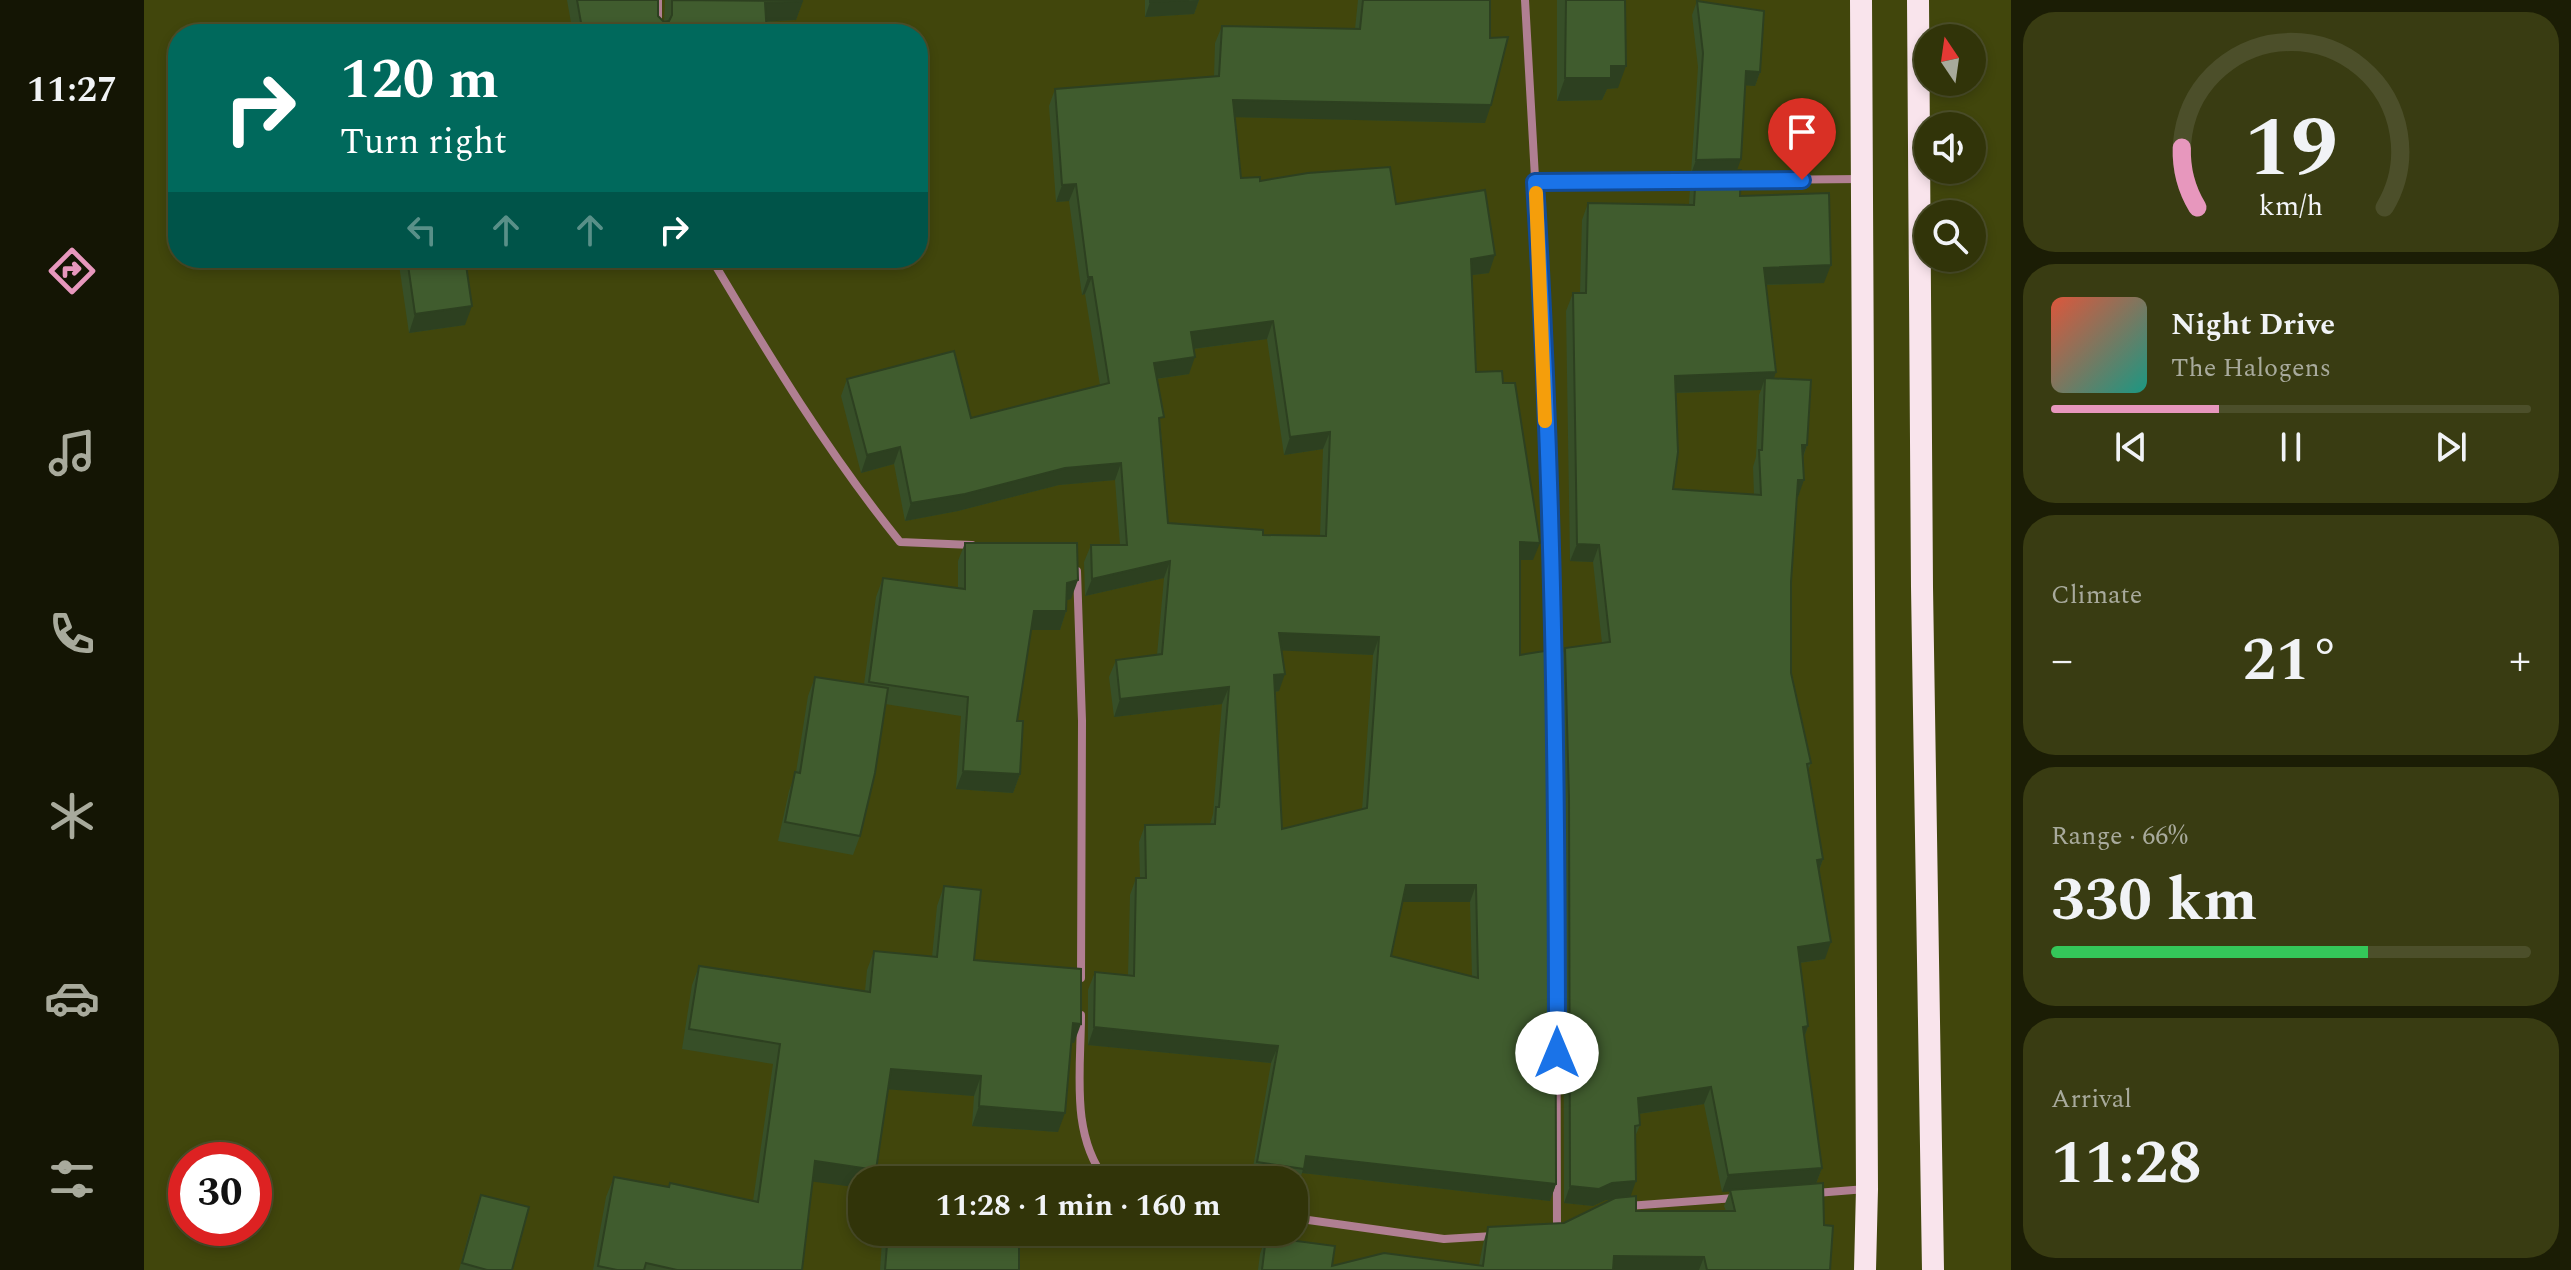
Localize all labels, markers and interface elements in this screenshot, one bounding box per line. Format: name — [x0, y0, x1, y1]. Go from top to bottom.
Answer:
north arrow — [1914, 24, 1986, 96]
map controls — [1914, 24, 1986, 272]
text: 120 m — [340, 38, 499, 123]
icon: right — [208, 56, 312, 160]
text: 11:27 — [27, 63, 117, 118]
text: 19 — [2244, 85, 2338, 212]
pin — [1768, 98, 1836, 180]
icon: arrive — [1780, 110, 1824, 154]
button: sound — [1914, 112, 1986, 184]
text: Turn right — [340, 115, 507, 170]
text: km/h — [2259, 185, 2323, 228]
button: search — [1914, 200, 1986, 272]
icon: left — [400, 208, 444, 252]
icon: ahead — [484, 208, 528, 252]
icon: ahead — [568, 208, 612, 252]
icon: right — [652, 208, 696, 252]
icon: directions — [44, 243, 100, 299]
text: Night Drive — [2171, 302, 2335, 348]
text: The Halogens — [2171, 348, 2331, 388]
icon: music — [44, 425, 100, 481]
icon: previous — [2109, 425, 2153, 469]
icon: pause — [2269, 425, 2313, 469]
icon: next — [2429, 425, 2473, 469]
text: Climate — [2051, 575, 2142, 615]
icon: phone — [44, 606, 100, 662]
text: 21° — [2242, 615, 2340, 707]
text: − — [2051, 627, 2073, 694]
text: + — [2509, 627, 2531, 694]
icon: climate — [44, 788, 100, 844]
text: Range · 66% — [2051, 816, 2188, 856]
text: 330 km — [2051, 855, 2257, 947]
icon: car — [44, 970, 100, 1026]
position arrow — [1515, 1011, 1599, 1095]
text: Arrival — [2051, 1079, 2132, 1119]
text: 11:28 — [2051, 1118, 2202, 1210]
speed limit sign: 30 — [168, 1142, 272, 1246]
icon: filters — [44, 1151, 100, 1207]
text: 11:28 · 1 min · 160 m — [935, 1183, 1221, 1229]

